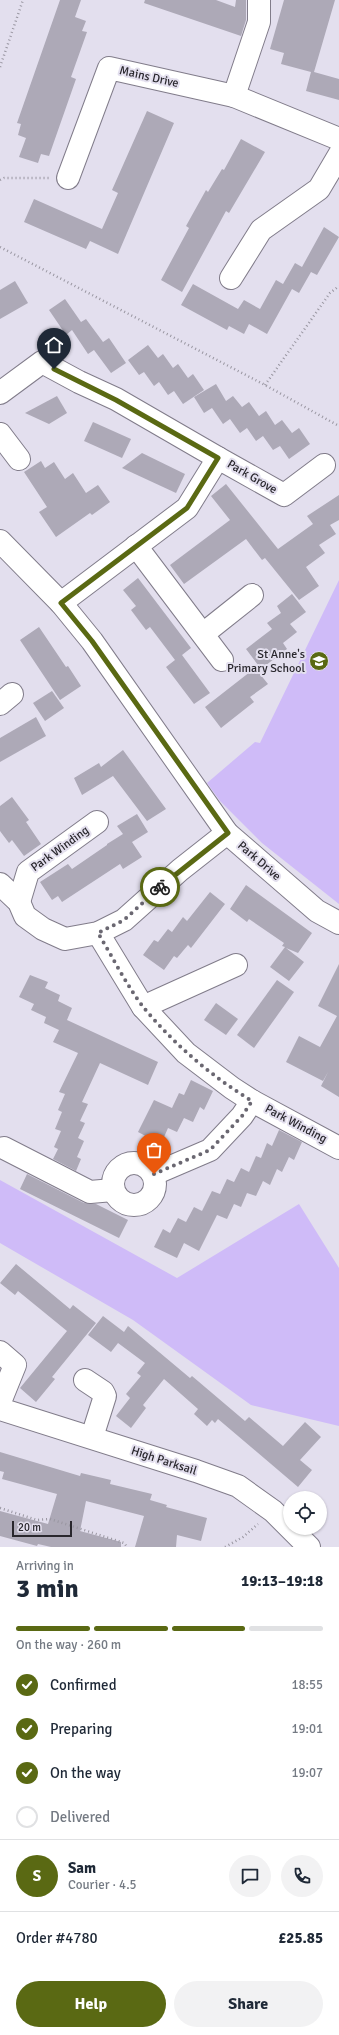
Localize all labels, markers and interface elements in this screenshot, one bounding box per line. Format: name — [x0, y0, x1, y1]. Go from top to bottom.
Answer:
street label: Mains Drive — [118, 63, 180, 91]
pin — [37, 328, 71, 369]
icon: home — [43, 334, 65, 356]
street label: Park Grove — [224, 457, 280, 497]
place label: St Anne's Primary School — [227, 647, 305, 676]
school or university icon: St Anne's Primary School — [308, 650, 330, 672]
street label: Park Winding — [28, 823, 92, 875]
street label: Park Drive — [234, 838, 284, 884]
courier — [140, 867, 180, 907]
icon: bike — [149, 876, 171, 898]
street label: Park Winding — [262, 1101, 330, 1147]
pin — [137, 1133, 171, 1174]
icon: bag — [143, 1139, 165, 1161]
street label: High Parksail — [129, 1443, 199, 1479]
map controls — [283, 1491, 327, 1535]
button: locate — [283, 1491, 327, 1535]
scale bar — [12, 1519, 72, 1538]
text: 20 m — [18, 1521, 41, 1534]
text: Arriving in — [16, 1558, 74, 1574]
text: 19:13–19:18 — [241, 1572, 323, 1590]
text: 3 min — [16, 1573, 79, 1605]
text: On the way · 260 m — [16, 1637, 121, 1653]
icon: check — [16, 1674, 38, 1696]
text: Confirmed — [50, 1676, 117, 1694]
text: 18:55 — [291, 1677, 323, 1693]
icon: check — [16, 1718, 38, 1740]
text: Preparing — [50, 1720, 113, 1738]
text: 19:01 — [291, 1721, 323, 1737]
icon: check — [16, 1762, 38, 1784]
text: On the way — [50, 1764, 121, 1782]
text: 19:07 — [291, 1765, 323, 1781]
text: Delivered — [50, 1808, 110, 1826]
button: chat — [229, 1855, 271, 1897]
button: phone — [281, 1855, 323, 1897]
text: Sam — [68, 1859, 96, 1877]
text: S — [33, 1867, 41, 1885]
text: Courier · 4.5 — [68, 1877, 137, 1893]
text: Order #4780 — [16, 1929, 98, 1947]
text: £25.85 — [278, 1929, 323, 1947]
button: Help — [16, 1981, 166, 2027]
button: Share — [174, 1981, 323, 2027]

